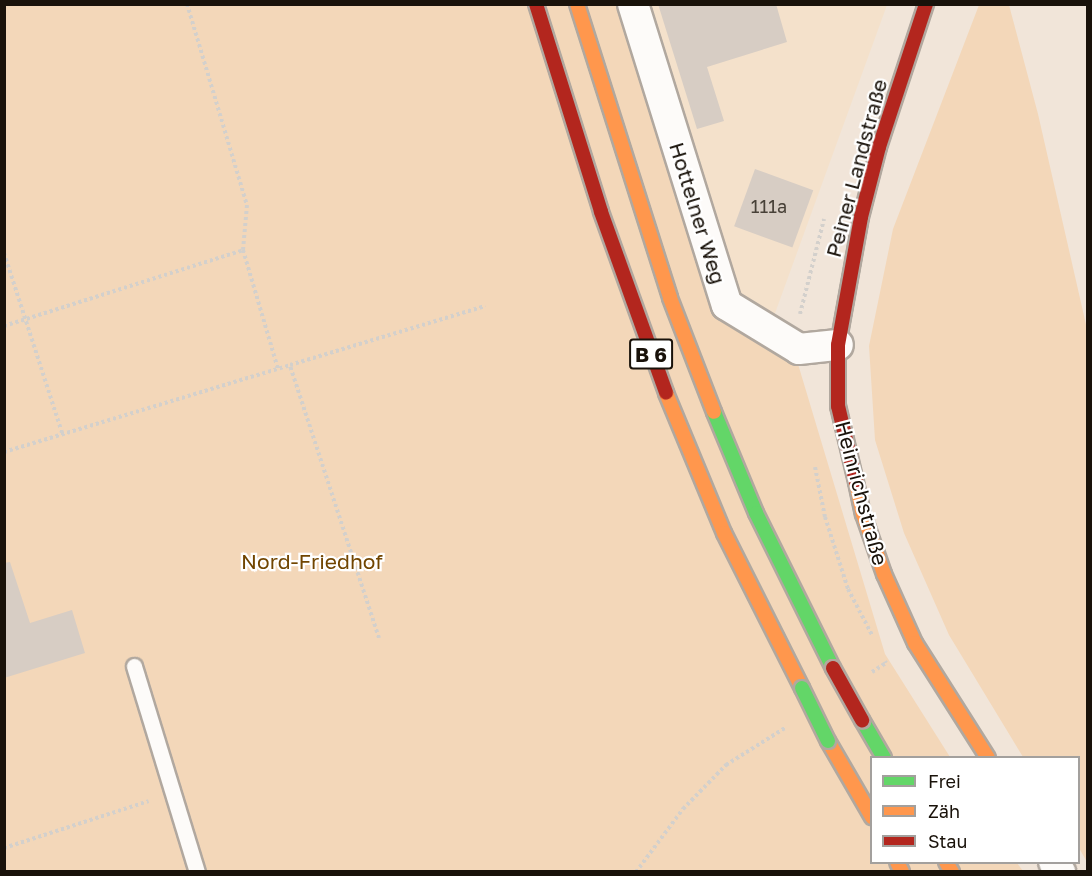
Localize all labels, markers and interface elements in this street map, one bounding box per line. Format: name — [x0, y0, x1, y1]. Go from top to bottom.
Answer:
street label: Peiner Landstraße — [820, 76, 892, 260]
street label: Hottelner Weg — [664, 139, 732, 287]
house number: 111a — [751, 195, 787, 217]
road number: B 6 — [628, 337, 674, 371]
street label: Heinrichstraße — [831, 418, 893, 568]
park label: Nord-Friedhof — [241, 548, 383, 574]
legend — [870, 756, 1080, 864]
text: Frei — [928, 770, 961, 792]
text: Zäh — [928, 800, 960, 822]
text: Stau — [928, 830, 967, 852]

